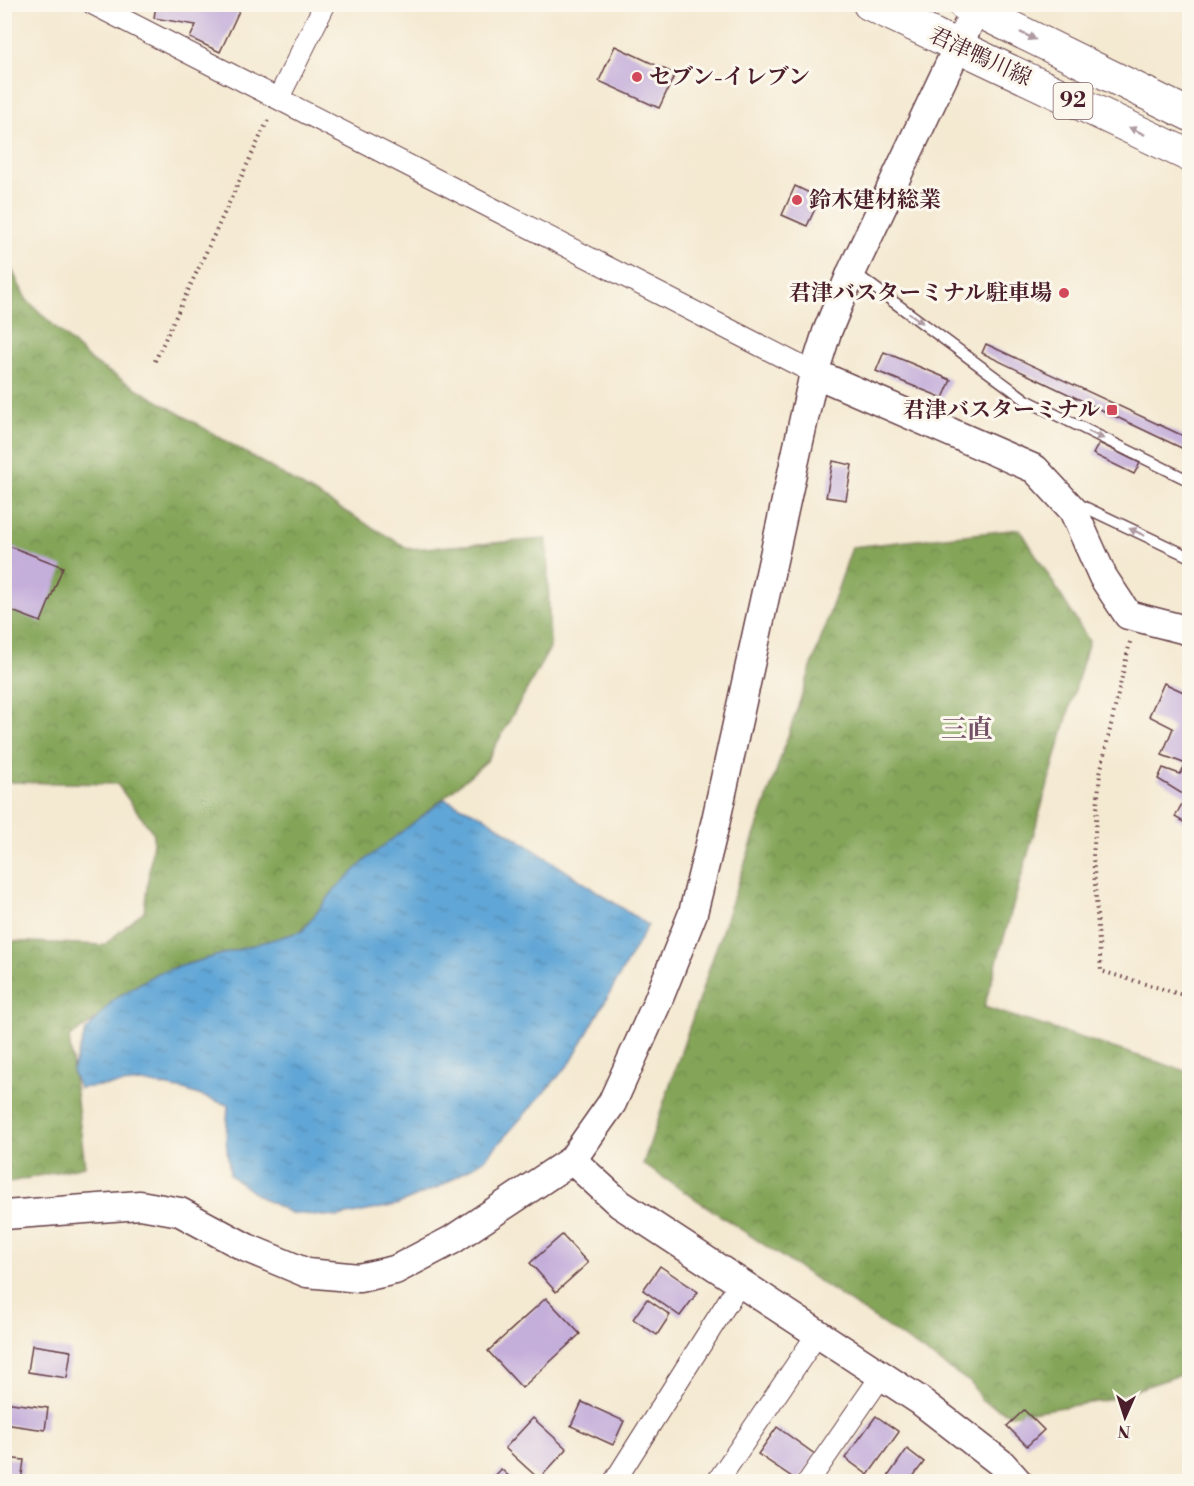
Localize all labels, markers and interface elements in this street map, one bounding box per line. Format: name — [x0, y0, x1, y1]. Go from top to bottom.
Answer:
street label: 君津鴨川線 — [924, 22, 1036, 92]
one-way arrow — [1020, 31, 1037, 41]
place label: セブン-イレブン — [649, 64, 810, 91]
marker: セブン-イレブン — [630, 70, 644, 84]
road number: 92 — [1054, 83, 1092, 119]
one-way arrow — [1128, 126, 1145, 135]
place label: 鈴木建材総業 — [809, 187, 941, 214]
marker: 鈴木建材総業 — [790, 193, 804, 207]
place label: 君津バスターミナル駐車場 — [789, 280, 1052, 307]
marker: 君津バスターミナル駐車場 — [1057, 286, 1071, 300]
one-way arrow — [908, 312, 923, 324]
place label: 君津バスターミナル — [903, 397, 1100, 424]
marker: 君津バスターミナル — [1105, 403, 1119, 417]
one-way arrow — [1088, 431, 1105, 440]
one-way arrow — [1128, 527, 1145, 536]
district label: 三直 — [941, 714, 993, 746]
north arrow — [1095, 1387, 1155, 1447]
text: N — [1117, 1421, 1131, 1441]

